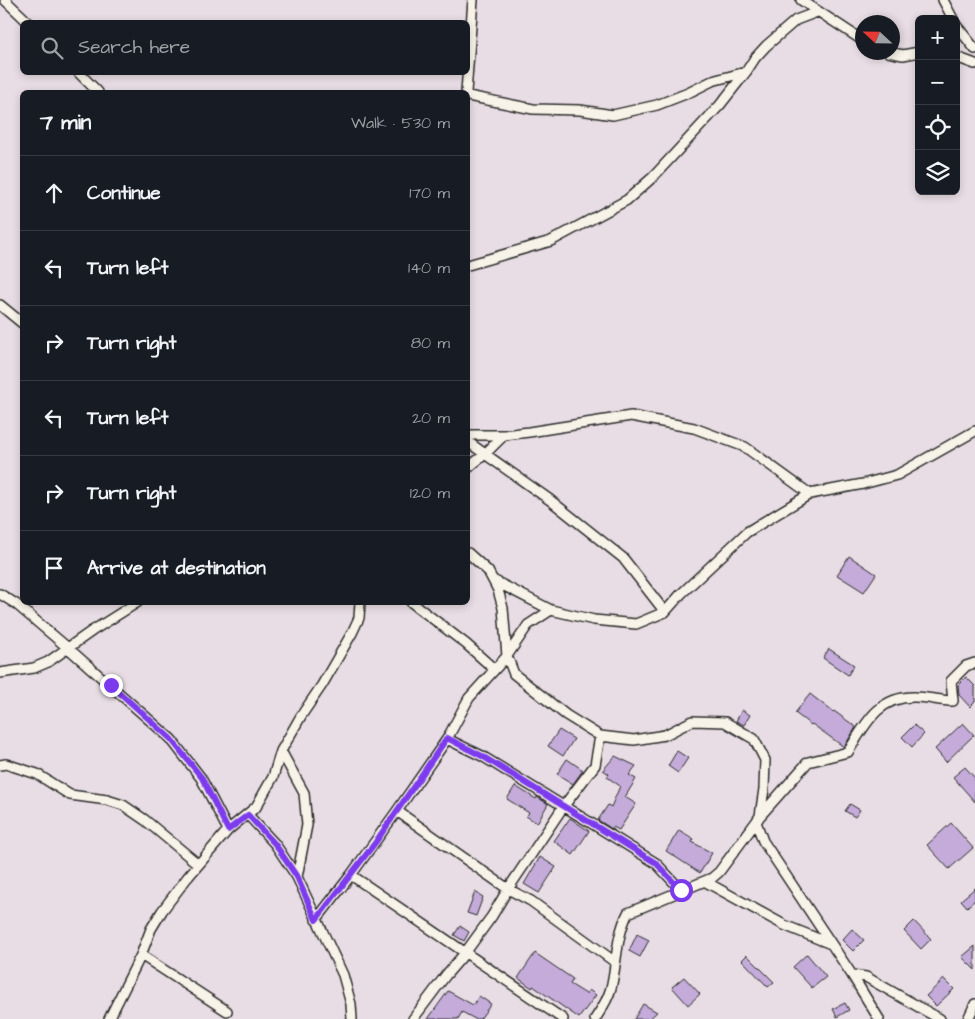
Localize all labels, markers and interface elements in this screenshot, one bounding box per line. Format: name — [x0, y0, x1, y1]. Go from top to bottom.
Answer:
north arrow — [855, 15, 900, 60]
map controls — [915, 15, 960, 195]
button: + — [915, 15, 960, 60]
search box — [20, 20, 470, 75]
icon: search — [38, 34, 66, 62]
text: Search here — [78, 34, 190, 61]
button: − — [915, 60, 960, 105]
button: locate — [915, 105, 960, 150]
text: 7 min — [40, 108, 91, 137]
text: Walk · 530 m — [351, 112, 450, 134]
button: layers — [915, 150, 960, 195]
icon: ahead — [40, 179, 68, 207]
text: Continue — [87, 180, 161, 207]
text: 170 m — [409, 182, 450, 204]
icon: left — [40, 254, 68, 282]
text: Turn left — [87, 255, 168, 282]
text: 140 m — [408, 257, 450, 279]
icon: right — [40, 329, 68, 357]
text: Turn right — [87, 330, 176, 357]
text: 80 m — [411, 332, 450, 354]
icon: left — [40, 404, 68, 432]
text: Turn left — [87, 405, 168, 432]
text: 20 m — [412, 407, 450, 429]
icon: right — [40, 479, 68, 507]
text: Turn right — [87, 480, 176, 507]
text: 120 m — [410, 482, 450, 504]
icon: arrive — [40, 554, 68, 582]
text: Arrive at destination — [87, 555, 266, 582]
route end — [100, 674, 123, 697]
route start — [670, 879, 693, 902]

